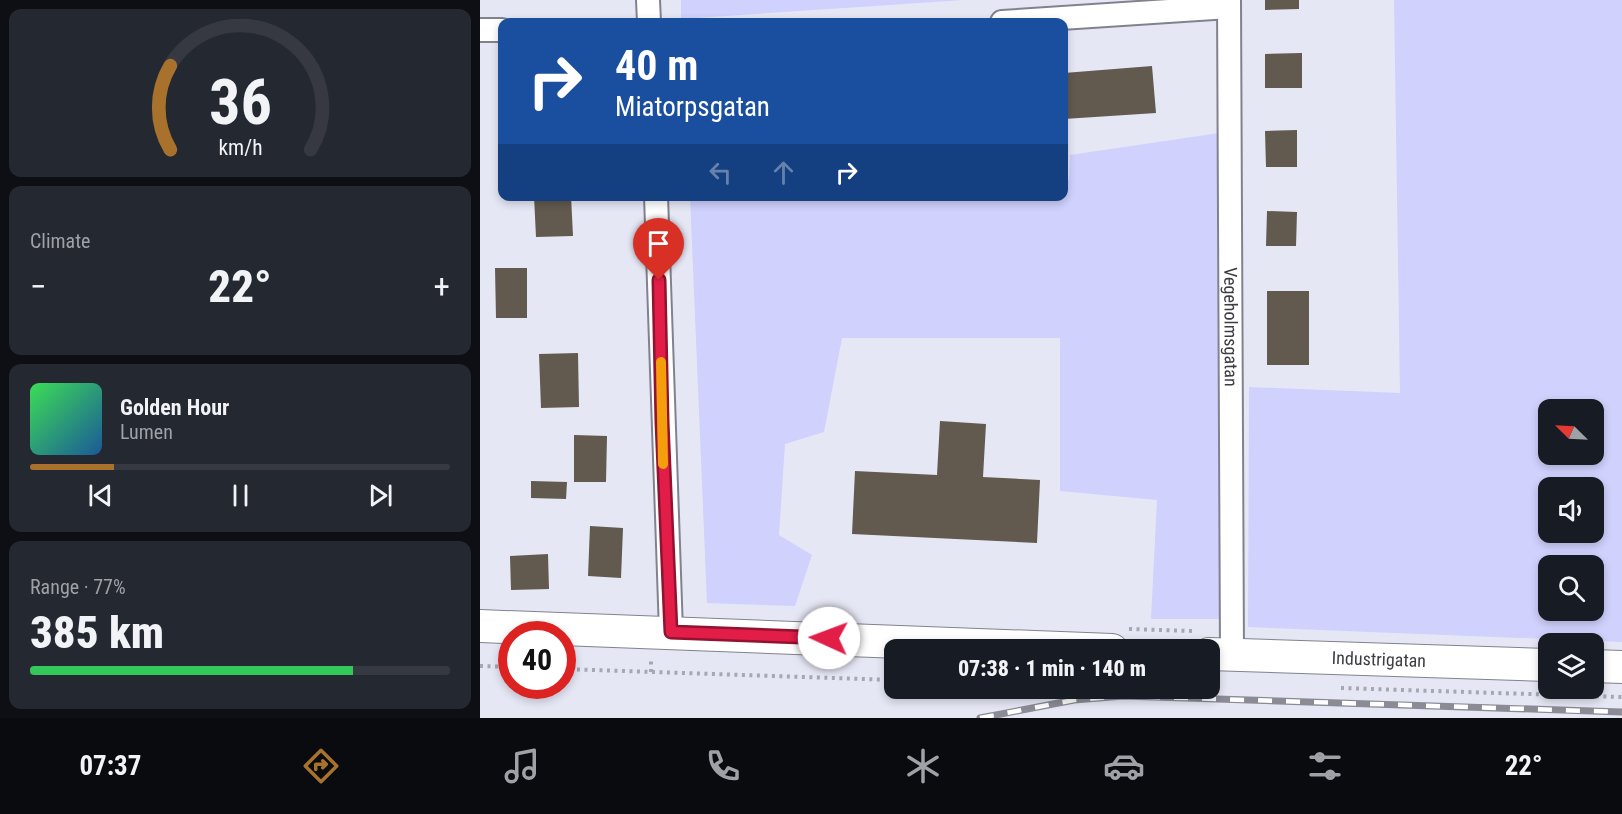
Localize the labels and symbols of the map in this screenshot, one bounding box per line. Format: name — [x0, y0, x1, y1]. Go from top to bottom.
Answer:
pin — [633, 218, 684, 280]
street label: Vegeholmsgatan — [1220, 267, 1242, 387]
north arrow — [1538, 399, 1604, 465]
position arrow — [797, 606, 861, 670]
speed limit sign: 40 — [498, 621, 576, 699]
street label: Industrigatan — [1332, 647, 1426, 671]

